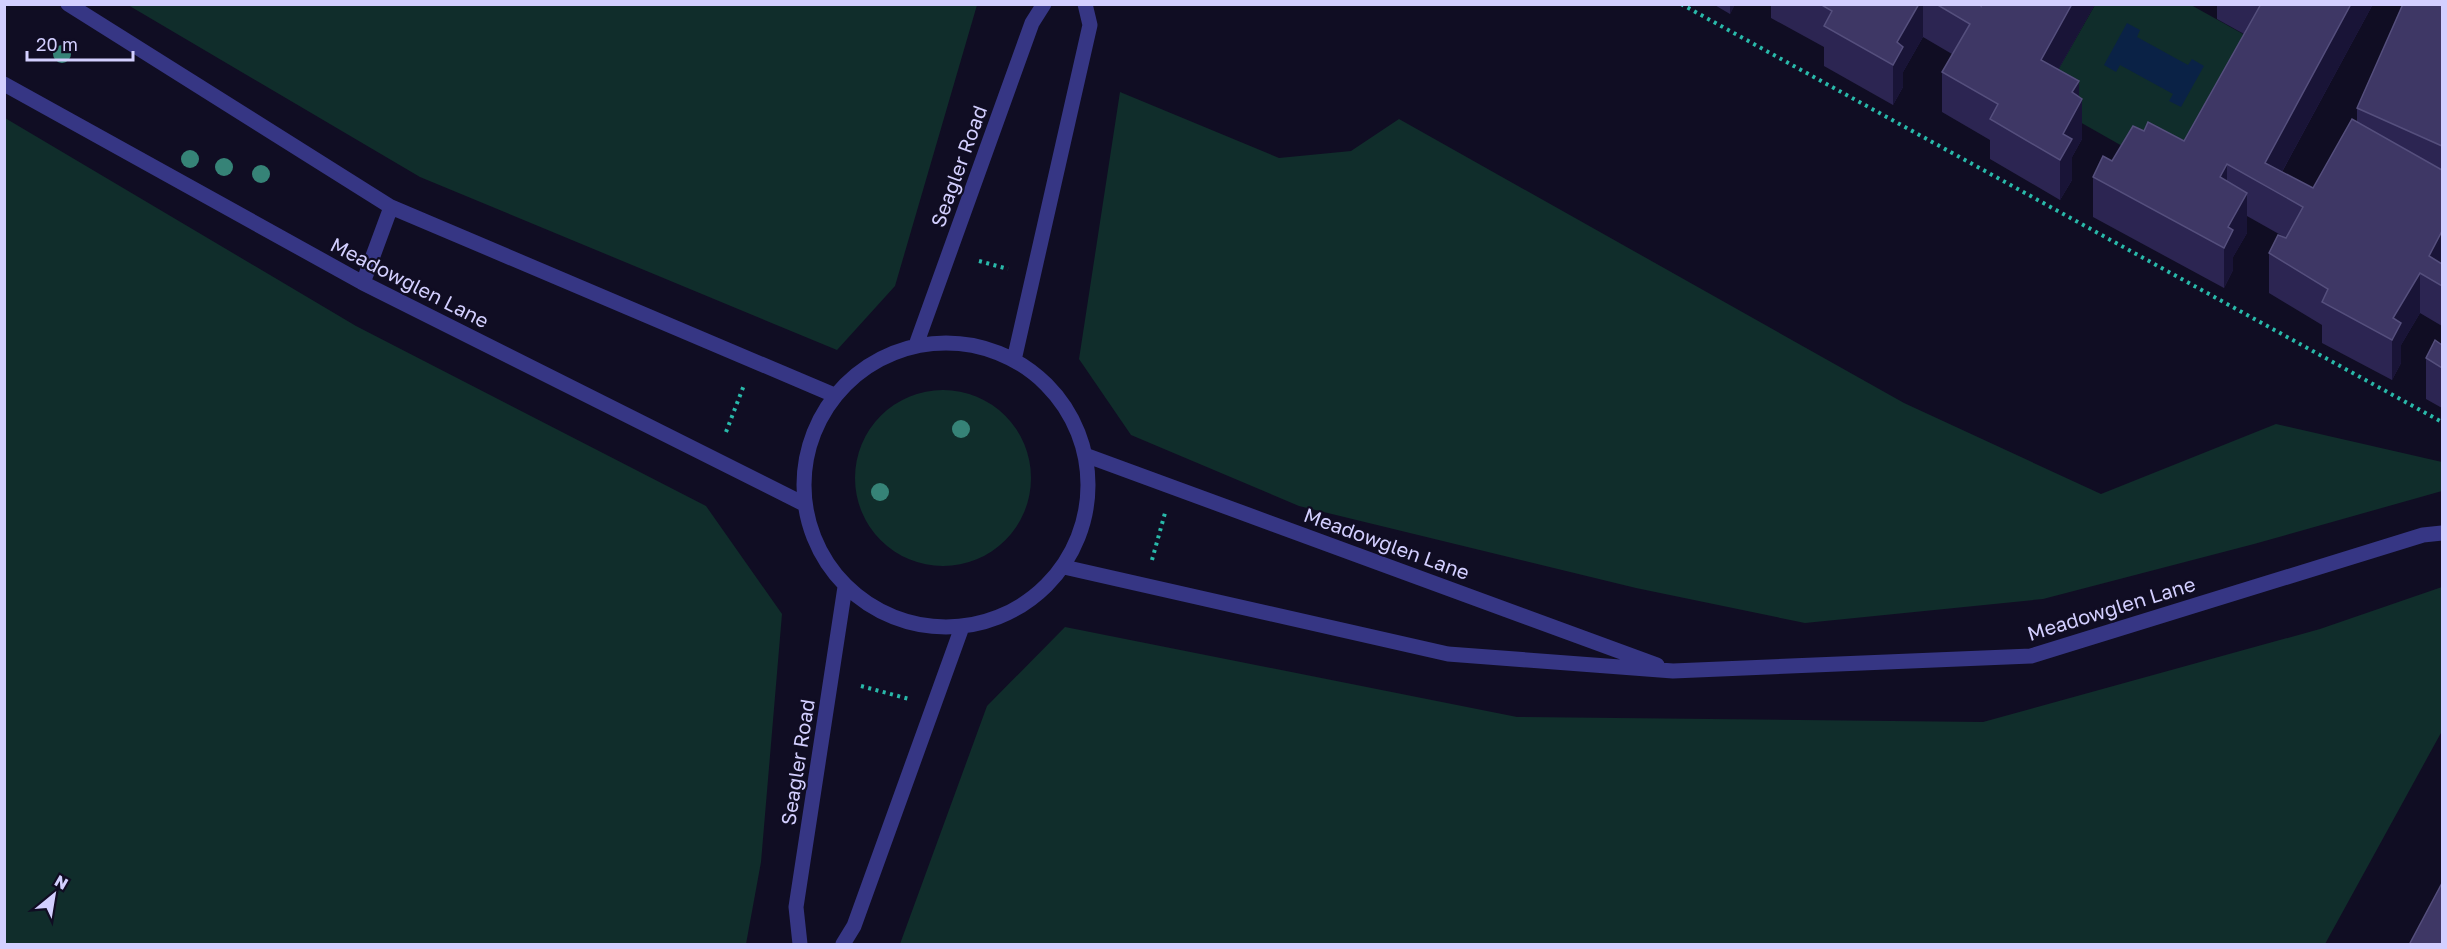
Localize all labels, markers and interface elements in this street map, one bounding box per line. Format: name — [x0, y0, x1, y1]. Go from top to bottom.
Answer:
scale bar — [27, 24, 134, 62]
text: 20 m — [36, 33, 78, 55]
street label: Seagler Road — [925, 102, 991, 230]
street label: Meadowglen Lane — [327, 232, 493, 332]
street label: Meadowglen Lane — [1301, 502, 1473, 584]
street label: Meadowglen Lane — [2024, 571, 2198, 645]
street label: Seagler Road — [775, 697, 819, 827]
north arrow — [24, 865, 84, 925]
text: N — [51, 870, 72, 894]

